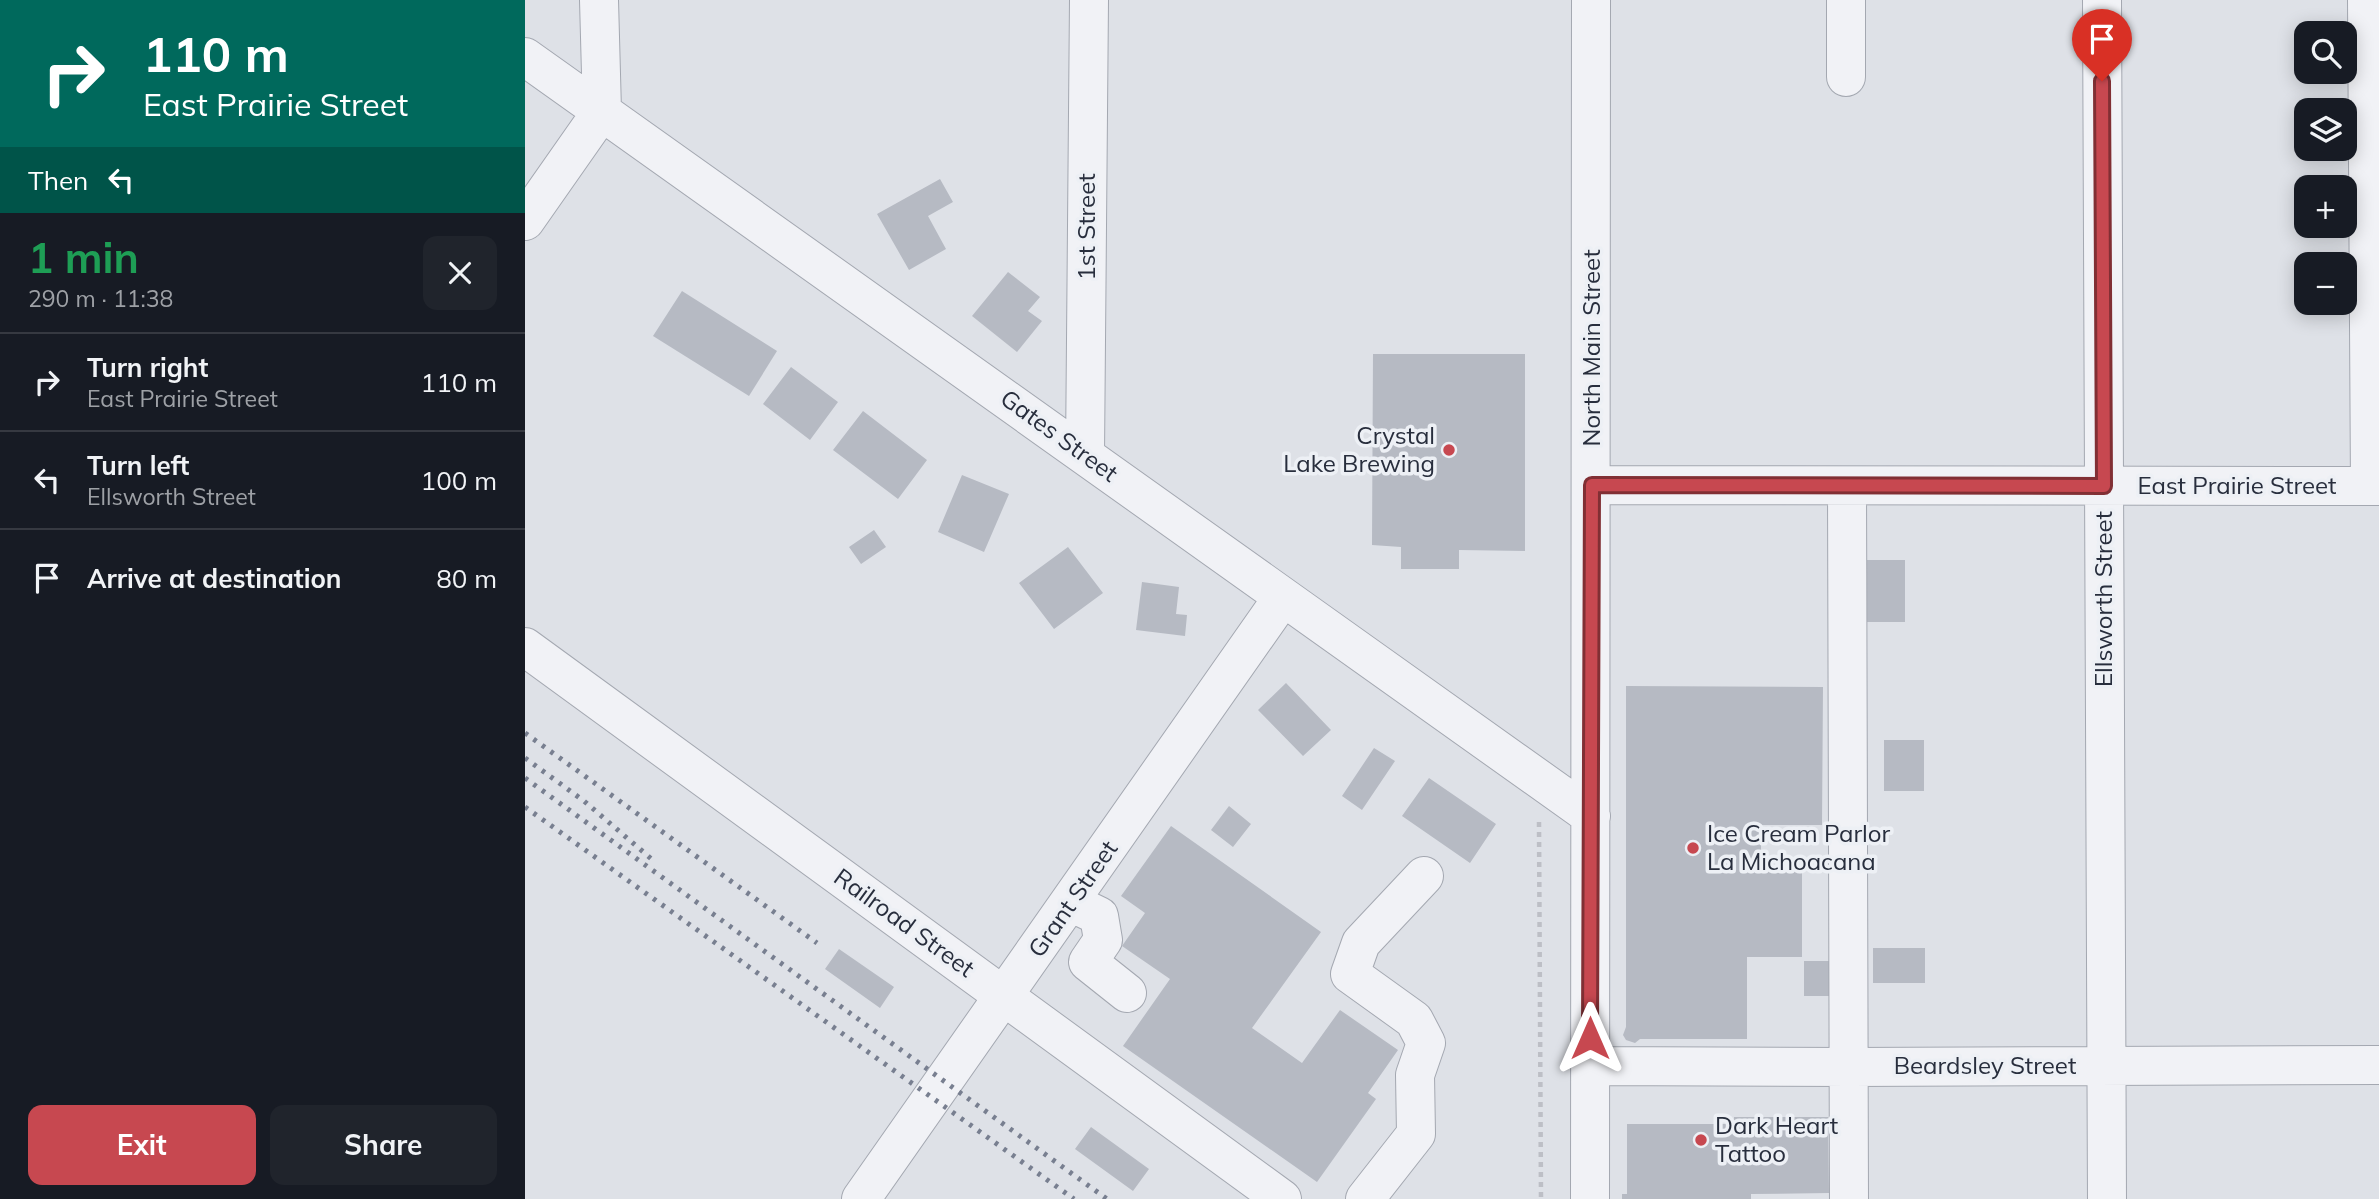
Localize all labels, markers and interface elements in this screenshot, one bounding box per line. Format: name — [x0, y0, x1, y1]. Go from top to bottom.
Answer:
pin — [2072, 9, 2132, 81]
icon: arrive — [2083, 20, 2121, 58]
map controls — [2294, 21, 2357, 315]
button: search — [2294, 21, 2357, 84]
text: 110 m — [143, 23, 289, 84]
icon: right — [28, 28, 119, 119]
text: East Prairie Street — [143, 84, 408, 124]
button: layers — [2294, 98, 2357, 161]
icon: left — [102, 161, 140, 199]
text: Then — [28, 164, 88, 197]
street label: 1st Street — [1071, 173, 1101, 281]
button: + — [2294, 175, 2357, 238]
text: 1 min — [28, 231, 139, 284]
button: close — [423, 236, 497, 310]
street label: North Main Street — [1576, 249, 1606, 447]
button: − — [2294, 252, 2357, 315]
text: 290 m · 11:38 — [28, 284, 173, 313]
text: Turn right — [87, 351, 208, 384]
icon: right — [28, 363, 66, 401]
text: 110 m — [421, 366, 497, 399]
street label: Gates Street — [995, 383, 1124, 488]
text: East Prairie Street — [87, 384, 278, 413]
place label: Crystal Lake Brewing — [1283, 420, 1435, 478]
marker: Crystal Lake Brewing — [1441, 442, 1457, 458]
text: Turn left — [87, 449, 189, 482]
icon: left — [28, 461, 66, 499]
text: 100 m — [421, 464, 497, 497]
street label: East Prairie Street — [2138, 470, 2336, 500]
text: Ellsworth Street — [87, 482, 256, 511]
street label: Ellsworth Street — [2088, 511, 2118, 687]
icon: arrive — [28, 559, 66, 597]
text: Arrive at destination — [87, 562, 342, 595]
text: 80 m — [436, 562, 497, 595]
place label: Ice Cream Parlor La Michoacana — [1707, 818, 1891, 876]
street label: Grant Street — [1021, 834, 1123, 963]
marker: Ice Cream Parlor La Michoacana — [1685, 840, 1701, 856]
street label: Railroad Street — [829, 861, 981, 983]
position arrow — [1553, 1001, 1627, 1075]
street label: Beardsley Street — [1894, 1050, 2076, 1080]
button: Exit — [28, 1105, 256, 1185]
button: Share — [270, 1105, 497, 1185]
place label: Dark Heart Tattoo — [1715, 1110, 1838, 1168]
marker: Dark Heart Tattoo — [1693, 1132, 1709, 1148]

